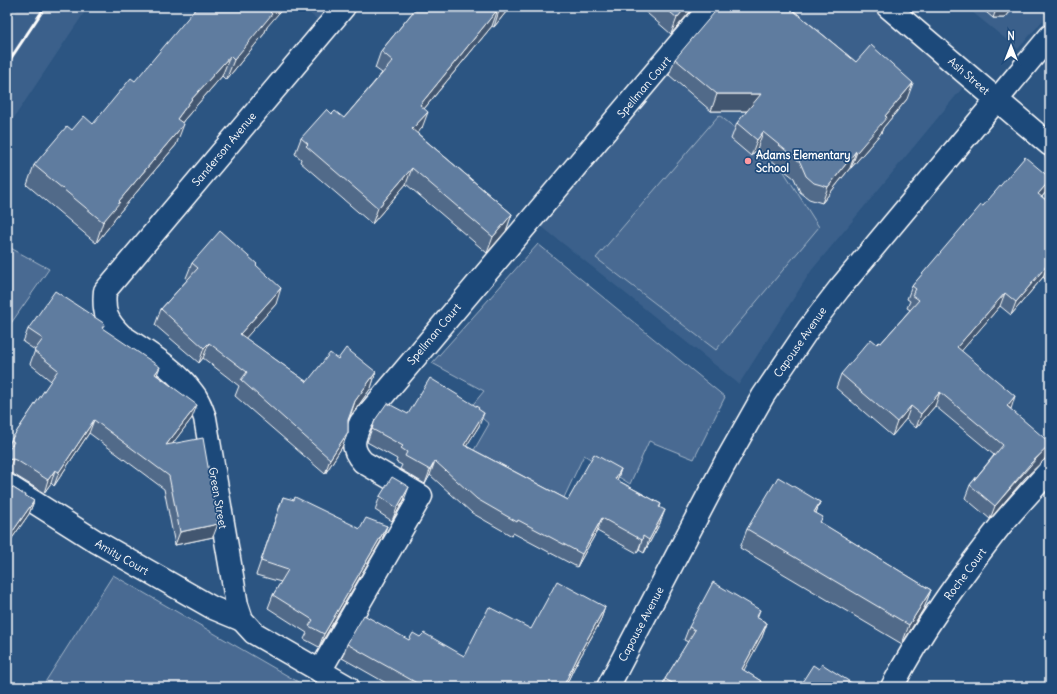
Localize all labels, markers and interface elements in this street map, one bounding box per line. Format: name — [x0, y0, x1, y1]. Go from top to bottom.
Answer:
north arrow — [991, 26, 1031, 66]
text: N — [1007, 29, 1015, 43]
street label: Spellman Court — [614, 53, 674, 121]
street label: Ash Street — [945, 54, 993, 98]
street label: Sanderson Avenue — [189, 109, 259, 189]
place label: Adams Elementary School — [756, 148, 851, 175]
marker: Adams Elementary School — [743, 156, 753, 166]
street label: Spellman Court — [404, 300, 464, 368]
street label: Capouse Avenue — [771, 304, 829, 380]
street label: Green Street — [206, 466, 230, 530]
street label: Amity Court — [93, 536, 152, 578]
street label: Roche Court — [941, 545, 989, 603]
street label: Capouse Avenue — [615, 584, 667, 664]

